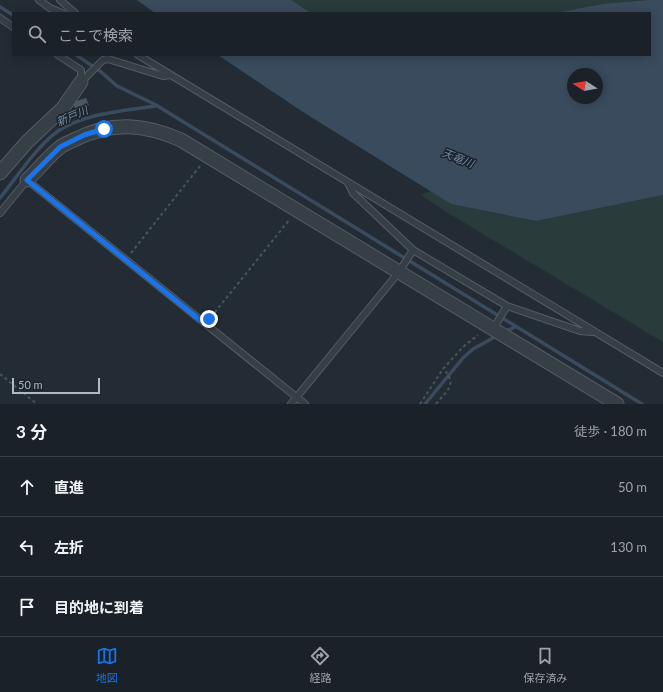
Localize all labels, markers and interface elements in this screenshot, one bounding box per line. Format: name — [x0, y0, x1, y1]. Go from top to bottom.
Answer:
search box — [12, 12, 651, 56]
icon: search — [26, 23, 48, 45]
text: ここで検索 — [58, 26, 133, 44]
north arrow — [567, 68, 603, 104]
water label: 新戸川 — [54, 102, 90, 128]
route start — [95, 120, 113, 138]
water label: 天竜川 — [440, 145, 477, 170]
route end — [200, 310, 218, 328]
scale bar — [12, 376, 100, 395]
text: 50 m — [18, 378, 43, 391]
text: 3 分 — [16, 421, 47, 442]
text: 徒歩 · 180 m — [574, 423, 647, 439]
icon: ahead — [16, 476, 38, 498]
text: 直進 — [54, 478, 84, 496]
text: 50 m — [618, 479, 647, 495]
icon: left — [16, 536, 38, 558]
text: 左折 — [54, 538, 84, 556]
text: 130 m — [610, 539, 647, 555]
icon: arrive — [16, 596, 38, 618]
text: 目的地に到着 — [54, 598, 144, 616]
tab: 地図 — [96, 645, 118, 685]
tab: 経路 — [309, 645, 331, 685]
tab: 保存済み — [523, 645, 567, 685]

